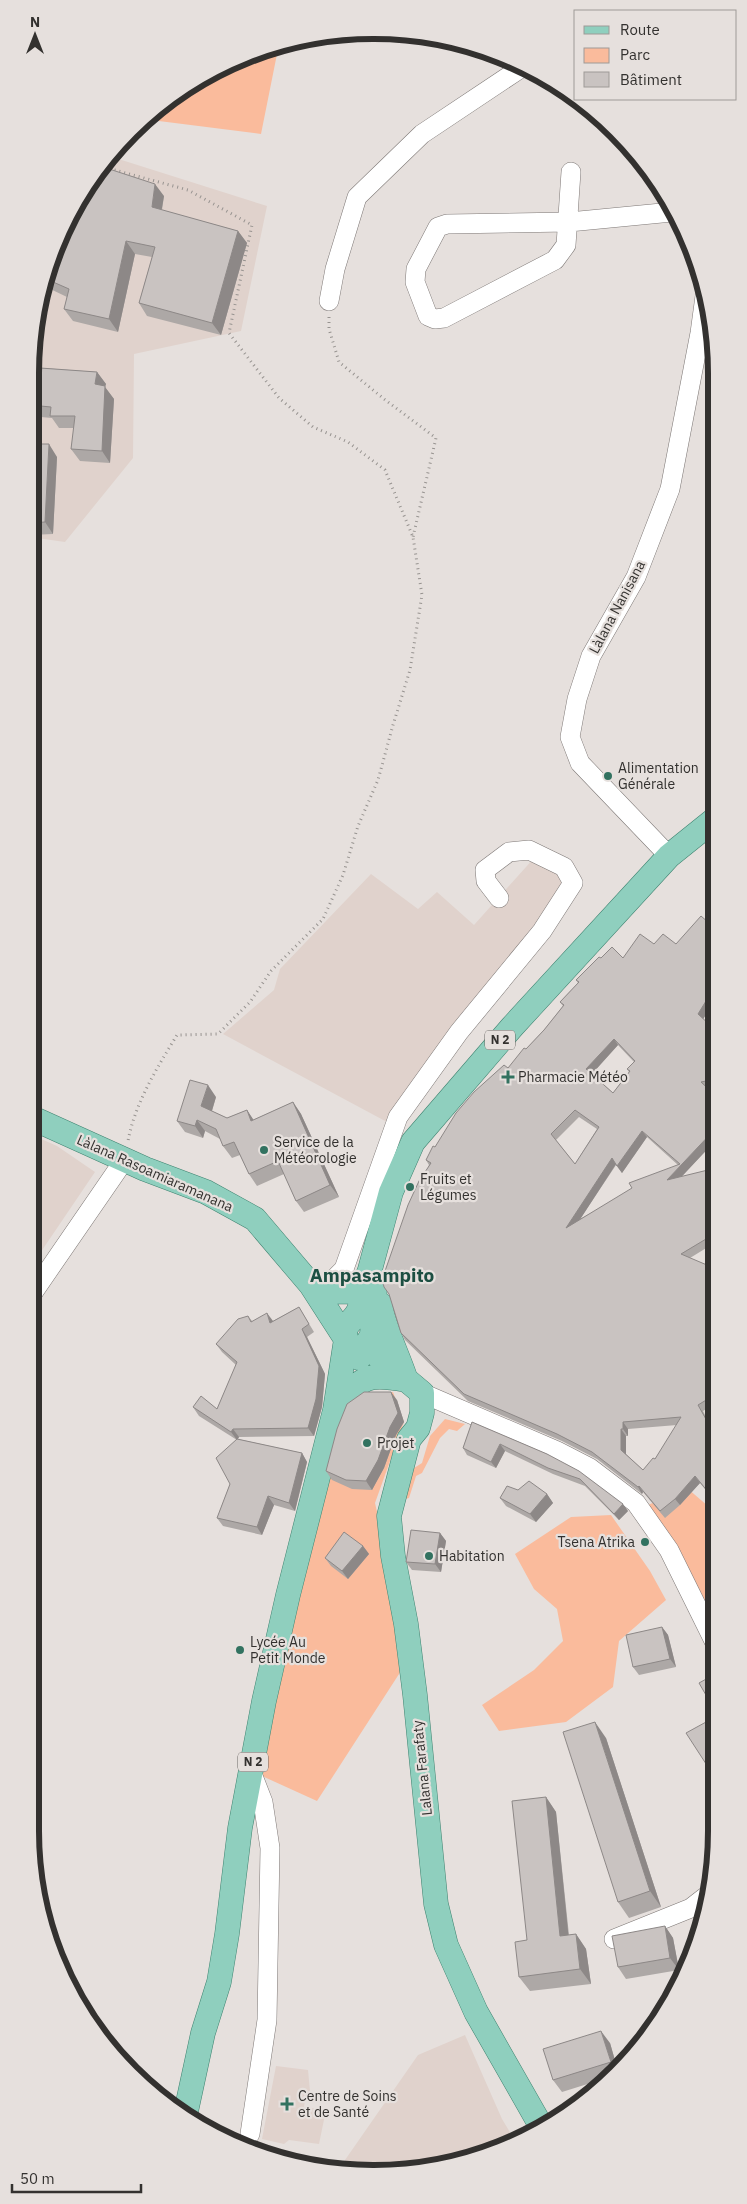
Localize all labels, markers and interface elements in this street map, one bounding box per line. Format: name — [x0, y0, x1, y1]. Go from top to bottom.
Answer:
north arrow — [10, 10, 60, 60]
legend — [574, 10, 737, 100]
text: N — [30, 13, 40, 31]
text: Route — [620, 20, 660, 39]
text: Parc — [620, 45, 650, 64]
text: Bâtiment — [620, 70, 682, 89]
street label: Làlana Nanisana — [585, 557, 649, 657]
place label: Alimentation Générale — [618, 759, 699, 793]
marker: Alimentation Générale — [602, 770, 614, 782]
road number: N 2 — [485, 1030, 515, 1050]
place label: Pharmacie Météo — [518, 1068, 628, 1086]
marker: Pharmacie Météo — [502, 1071, 514, 1083]
street label: Làlana Rasoamiaramanana — [74, 1130, 236, 1216]
place label: Service de la Météorologie — [274, 1133, 357, 1167]
marker: Service de la Météorologie — [258, 1144, 270, 1156]
place label: Fruits et Légumes — [420, 1170, 477, 1204]
marker: Fruits et Légumes — [404, 1181, 416, 1193]
district label: Ampasampito — [310, 1263, 435, 1287]
place label: Projet — [377, 1434, 414, 1452]
marker: Projet — [361, 1437, 373, 1449]
place label: Tsena Atrika — [557, 1533, 636, 1551]
marker: Tsena Atrika — [639, 1536, 651, 1548]
place label: Habitation — [439, 1547, 505, 1565]
marker: Habitation — [423, 1550, 435, 1562]
place label: Lycée Au Petit Monde — [250, 1633, 326, 1667]
marker: Lycée Au Petit Monde — [234, 1644, 246, 1656]
street label: Lalana Farafaty — [408, 1719, 436, 1817]
road number: N 2 — [238, 1752, 268, 1771]
place label: Centre de Soins et de Santé — [298, 2087, 397, 2121]
marker: Centre de Soins et de Santé — [280, 2097, 294, 2111]
scale bar — [12, 2162, 141, 2194]
text: 50 m — [20, 2169, 55, 2188]

